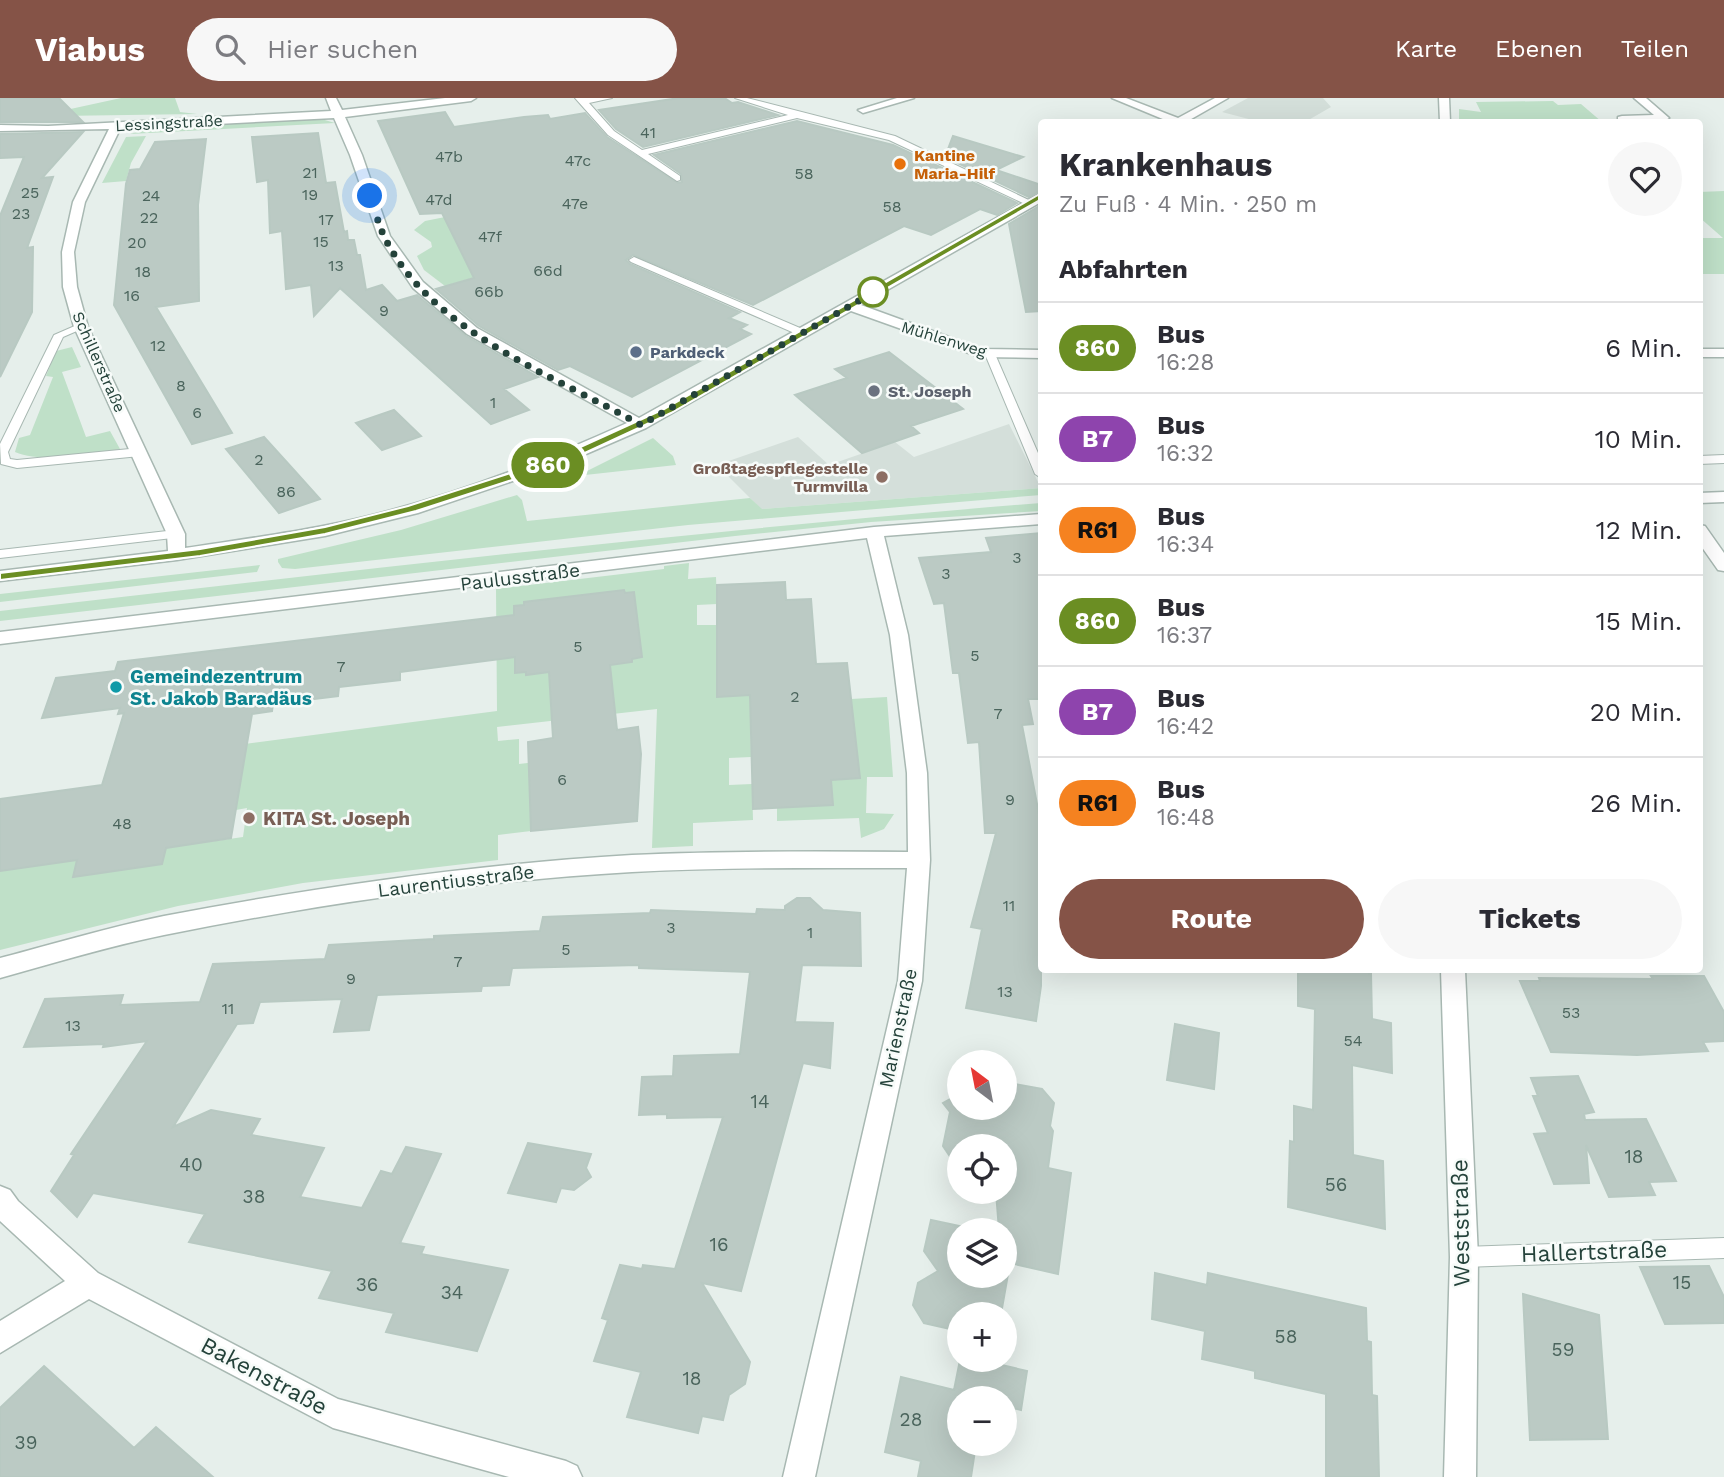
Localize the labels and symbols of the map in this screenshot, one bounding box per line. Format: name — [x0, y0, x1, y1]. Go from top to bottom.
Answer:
street label: Lessingstraße — [115, 111, 223, 135]
house number: 41 — [640, 123, 656, 142]
place label: Kantine Maria-Hilf — [914, 146, 996, 183]
house number: 47b — [435, 147, 463, 166]
house number: 47c — [565, 151, 591, 170]
marker: Kantine Maria-Hilf — [892, 156, 908, 172]
house number: 21 — [302, 163, 318, 182]
house number: 58 — [794, 164, 814, 183]
your location — [352, 178, 387, 213]
house number: 25 — [21, 183, 39, 202]
house number: 19 — [302, 185, 318, 204]
house number: 24 — [142, 186, 161, 205]
house number: 47d — [425, 190, 453, 209]
house number: 47e — [562, 194, 588, 213]
house number: 58 — [882, 197, 902, 216]
house number: 23 — [12, 204, 30, 223]
house number: 22 — [140, 208, 158, 227]
house number: 17 — [318, 210, 334, 229]
house number: 47f — [478, 227, 503, 246]
house number: 15 — [313, 232, 329, 251]
house number: 20 — [127, 233, 147, 252]
house number: 13 — [328, 256, 344, 275]
house number: 66d — [533, 261, 563, 280]
house number: 18 — [135, 262, 151, 281]
unlabelled marker — [858, 277, 888, 307]
house number: 66b — [474, 282, 504, 301]
house number: 16 — [124, 286, 140, 305]
house number: 9 — [379, 301, 389, 320]
street label: Schillerstraße — [68, 309, 130, 415]
street label: Mühlenweg — [899, 317, 989, 361]
house number: 12 — [150, 336, 166, 355]
place label: Parkdeck — [650, 343, 725, 362]
marker: Parkdeck — [628, 344, 644, 360]
house number: 8 — [176, 376, 186, 395]
place label: St. Joseph — [888, 382, 972, 401]
marker: St. Joseph — [866, 383, 882, 399]
house number: 1 — [490, 393, 496, 412]
house number: 6 — [192, 403, 202, 422]
line badge: 860 — [508, 442, 588, 488]
house number: 2 — [254, 450, 264, 469]
place label: Großtagespflegestelle Turmvilla — [693, 459, 869, 496]
marker: Großtagespflegestelle Turmvilla — [874, 469, 890, 485]
house number: 86 — [276, 482, 296, 501]
house number: 3 — [1012, 548, 1022, 567]
street label: Paulusstraße — [459, 558, 581, 596]
house number: 3 — [941, 564, 951, 583]
house number: 5 — [573, 637, 583, 656]
house number: 5 — [970, 646, 980, 665]
house number: 7 — [337, 657, 346, 676]
place label: Gemeindezentrum St. Jakob Baradäus — [130, 665, 312, 710]
marker: Gemeindezentrum St. Jakob Baradäus — [108, 679, 124, 695]
house number: 2 — [790, 687, 800, 706]
house number: 7 — [994, 704, 1003, 723]
house number: 6 — [557, 770, 567, 789]
house number: 9 — [1005, 790, 1015, 809]
place label: KITA St. Joseph — [263, 807, 410, 830]
marker: KITA St. Joseph — [241, 810, 257, 826]
house number: 48 — [112, 814, 132, 833]
street label: Laurentiusstraße — [376, 860, 536, 902]
house number: 11 — [1003, 896, 1015, 915]
house number: 3 — [666, 918, 676, 937]
house number: 1 — [807, 923, 813, 942]
house number: 5 — [561, 940, 571, 959]
house number: 7 — [454, 952, 463, 971]
street label: Marienstraße — [874, 966, 922, 1090]
house number: 9 — [346, 969, 356, 988]
house number: 13 — [997, 982, 1013, 1001]
house number: 11 — [222, 999, 234, 1018]
house number: 53 — [1562, 1003, 1580, 1022]
house number: 13 — [65, 1016, 81, 1035]
house number: 54 — [1343, 1031, 1363, 1050]
north arrow — [947, 1050, 1017, 1120]
house number: 14 — [750, 1090, 770, 1113]
house number: 18 — [1624, 1145, 1644, 1168]
house number: 40 — [179, 1153, 203, 1176]
street label: Weststraße — [1446, 1159, 1476, 1287]
house number: 56 — [1325, 1173, 1347, 1196]
house number: 38 — [243, 1185, 265, 1208]
house number: 16 — [710, 1233, 728, 1256]
street label: Hallertstraße — [1520, 1236, 1668, 1268]
house number: 15 — [1673, 1271, 1691, 1294]
house number: 36 — [356, 1273, 378, 1296]
house number: 34 — [441, 1281, 463, 1304]
house number: 58 — [1275, 1325, 1297, 1348]
street label: Bakenstraße — [196, 1331, 332, 1421]
house number: 59 — [1552, 1338, 1574, 1361]
house number: 18 — [682, 1367, 702, 1390]
house number: 28 — [900, 1408, 922, 1431]
house number: 39 — [15, 1431, 37, 1454]

